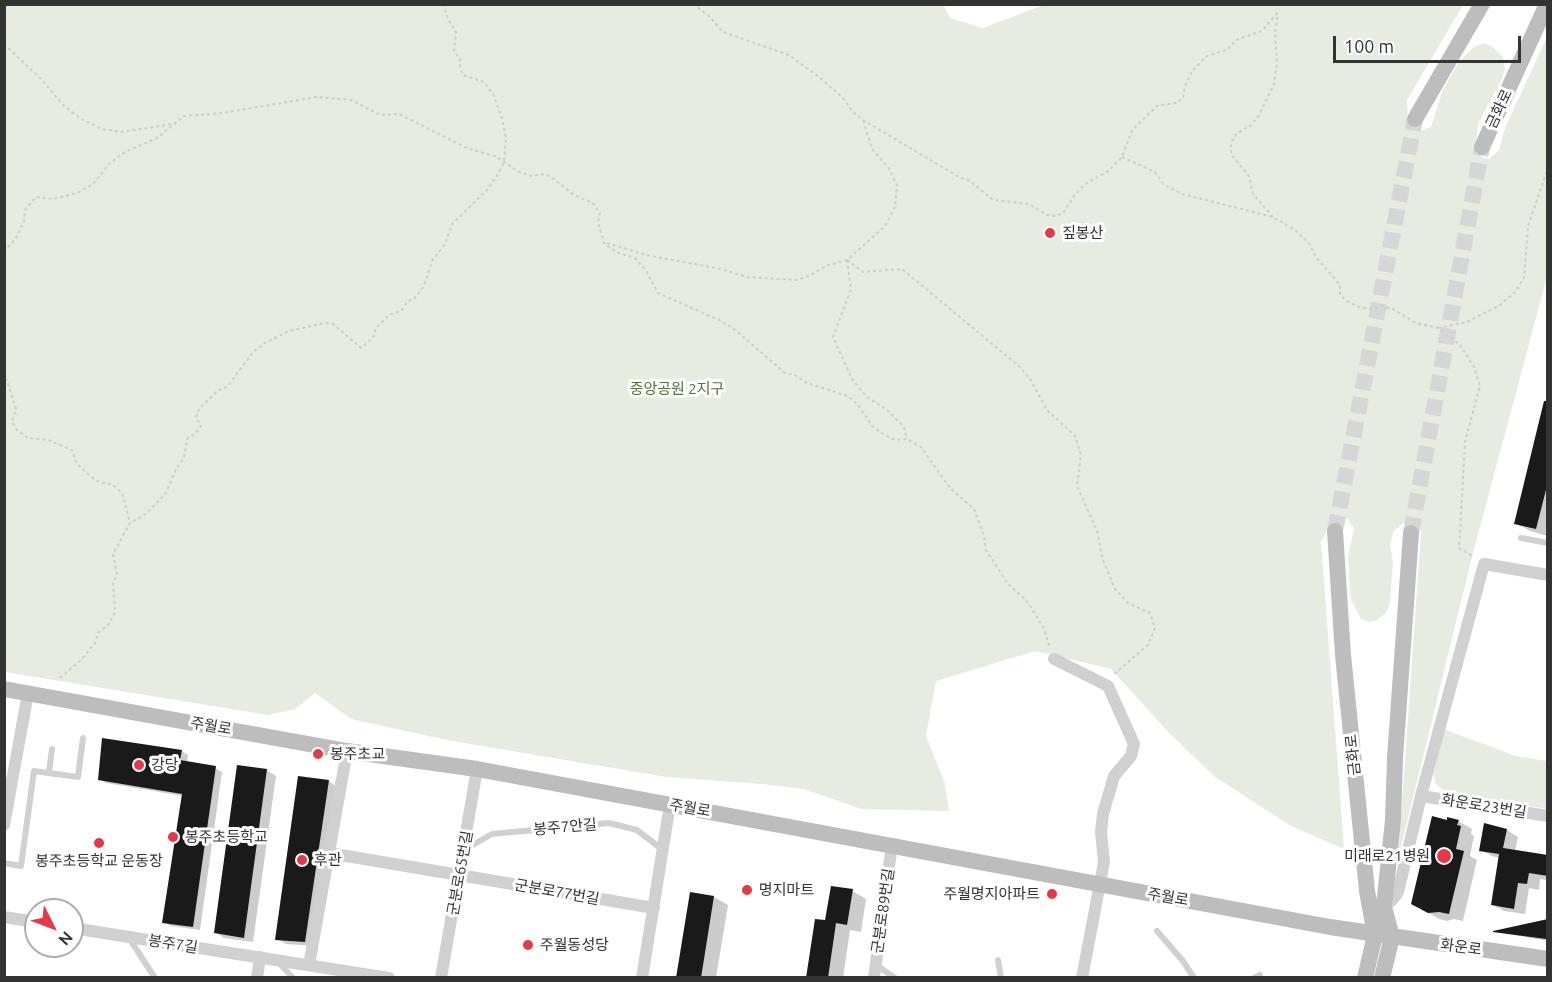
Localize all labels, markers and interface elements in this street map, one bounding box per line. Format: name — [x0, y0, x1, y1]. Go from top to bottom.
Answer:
scale bar — [1336, 24, 1524, 62]
text: 100 m — [1344, 36, 1394, 56]
street label: 금화로 — [1482, 86, 1516, 132]
place label: 짚봉산 — [1062, 224, 1103, 242]
marker: 짚봉산 — [1043, 226, 1057, 240]
park label: 중앙공원 2지구 — [630, 380, 724, 398]
street label: 주월로 — [189, 714, 233, 738]
street label: 금화로 — [1342, 733, 1364, 777]
place label: 봉주초교 — [330, 745, 385, 763]
marker: 봉주초교 — [311, 747, 325, 761]
place label: 강당 — [151, 756, 179, 774]
marker: 강당 — [132, 758, 146, 772]
street label: 화운로23번길 — [1440, 790, 1528, 822]
street label: 주월로 — [668, 796, 712, 820]
street label: 봉주7안길 — [533, 815, 597, 839]
place label: 봉주초등학교 — [185, 828, 268, 846]
street label: 군분로65번길 — [444, 829, 476, 917]
marker: 봉주초등학교 — [166, 830, 180, 844]
marker: 봉주초등학교 운동장 — [92, 836, 106, 850]
place label: 미래로21병원 — [1344, 847, 1430, 865]
marker: 미래로21병원 — [1435, 847, 1453, 865]
place label: 후관 — [314, 851, 342, 869]
place label: 봉주초등학교 운동장 — [35, 852, 163, 870]
marker: 후관 — [295, 853, 309, 867]
street label: 군분로89번길 — [868, 867, 898, 955]
street label: 군분로77번길 — [513, 876, 601, 908]
place label: 명지마트 — [759, 881, 814, 899]
marker: 명지마트 — [740, 883, 754, 897]
place label: 주월명지아파트 — [943, 885, 1040, 903]
street label: 주월로 — [1146, 885, 1190, 909]
marker: 주월명지아파트 — [1045, 887, 1059, 901]
north arrow — [24, 898, 84, 958]
text: N — [55, 928, 77, 949]
street label: 봉주7길 — [147, 931, 199, 957]
street label: 화운로 — [1439, 935, 1483, 959]
place label: 주월동성당 — [540, 936, 609, 954]
marker: 주월동성당 — [521, 938, 535, 952]

